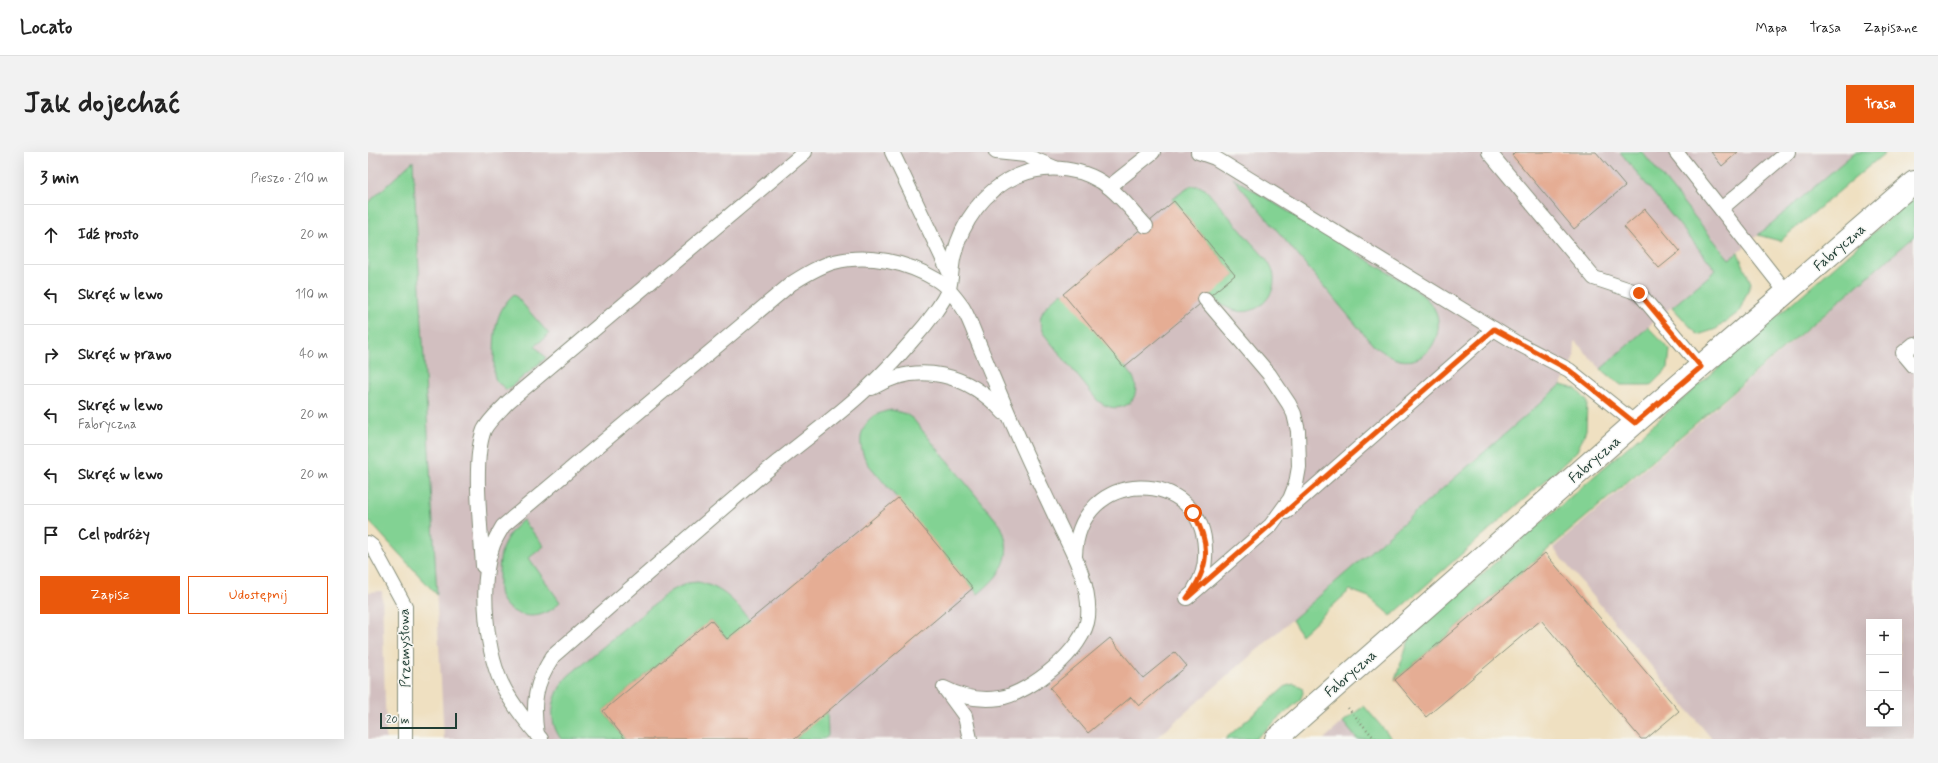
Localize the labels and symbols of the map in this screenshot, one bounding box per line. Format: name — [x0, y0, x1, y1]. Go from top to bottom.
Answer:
street label: Fabryczna — [1810, 220, 1869, 275]
route end — [1630, 284, 1648, 302]
street label: Fabryczna — [1565, 432, 1624, 487]
route start — [1184, 504, 1202, 522]
street label: Przemysłowa — [395, 608, 415, 688]
street label: Fabryczna — [1321, 646, 1380, 701]
scale bar — [380, 711, 457, 730]

